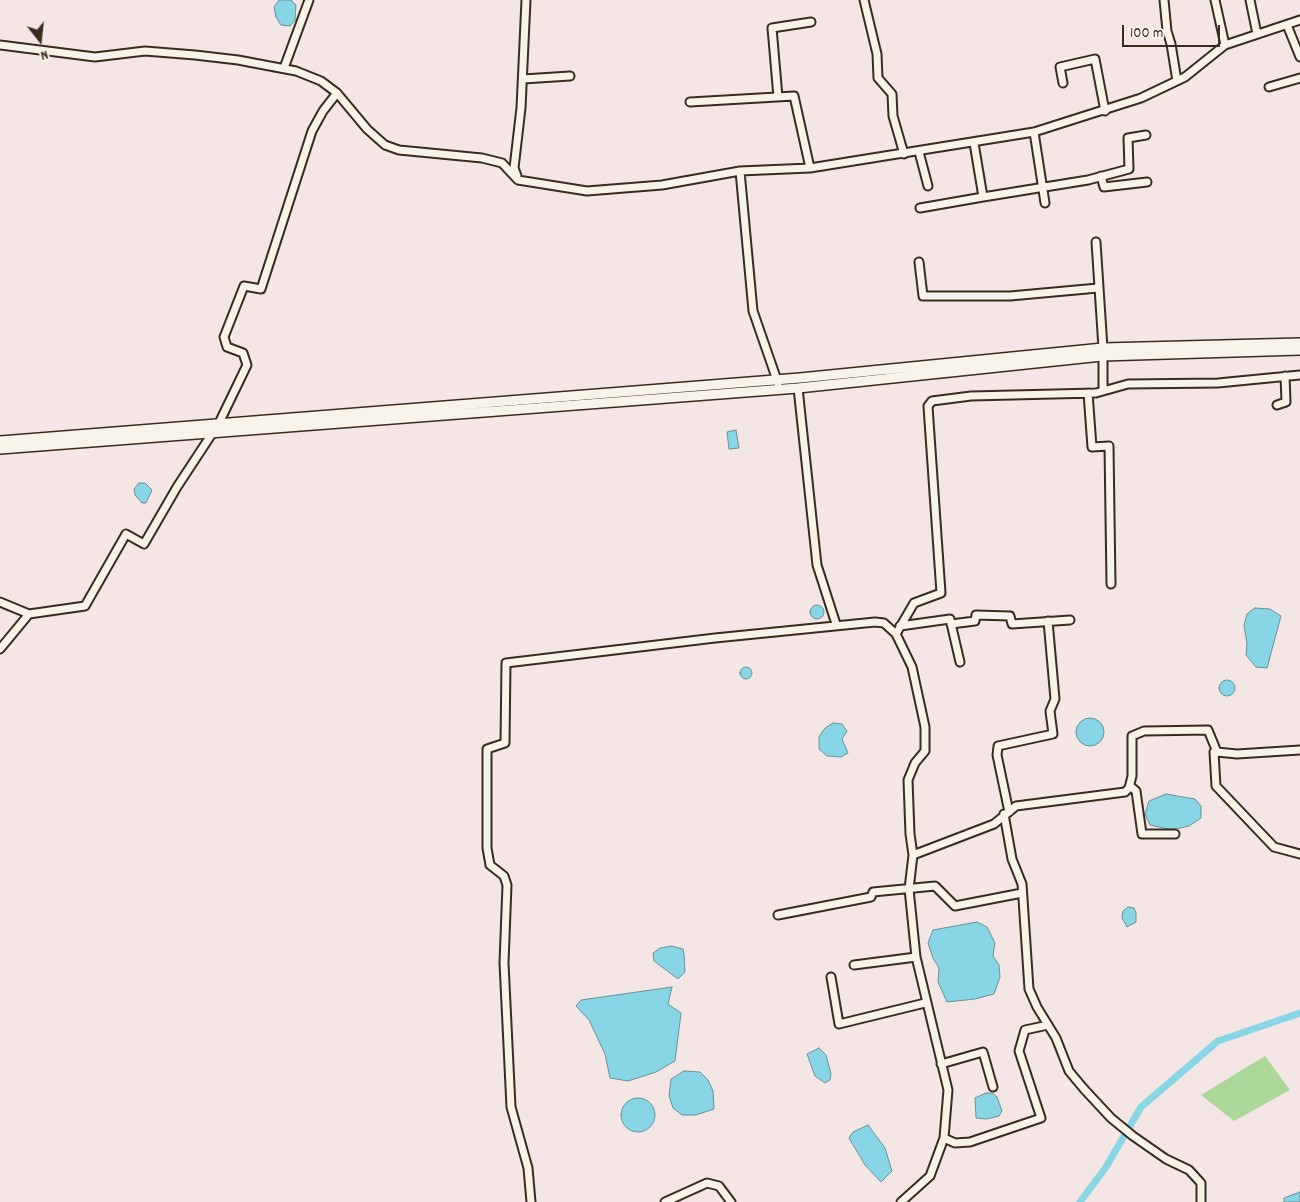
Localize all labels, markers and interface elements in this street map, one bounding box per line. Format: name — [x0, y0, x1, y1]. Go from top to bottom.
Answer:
north arrow — [15, 15, 65, 65]
scale bar — [1125, 15, 1222, 47]
text: 100 m — [1130, 23, 1163, 45]
text: N — [38, 44, 50, 65]

